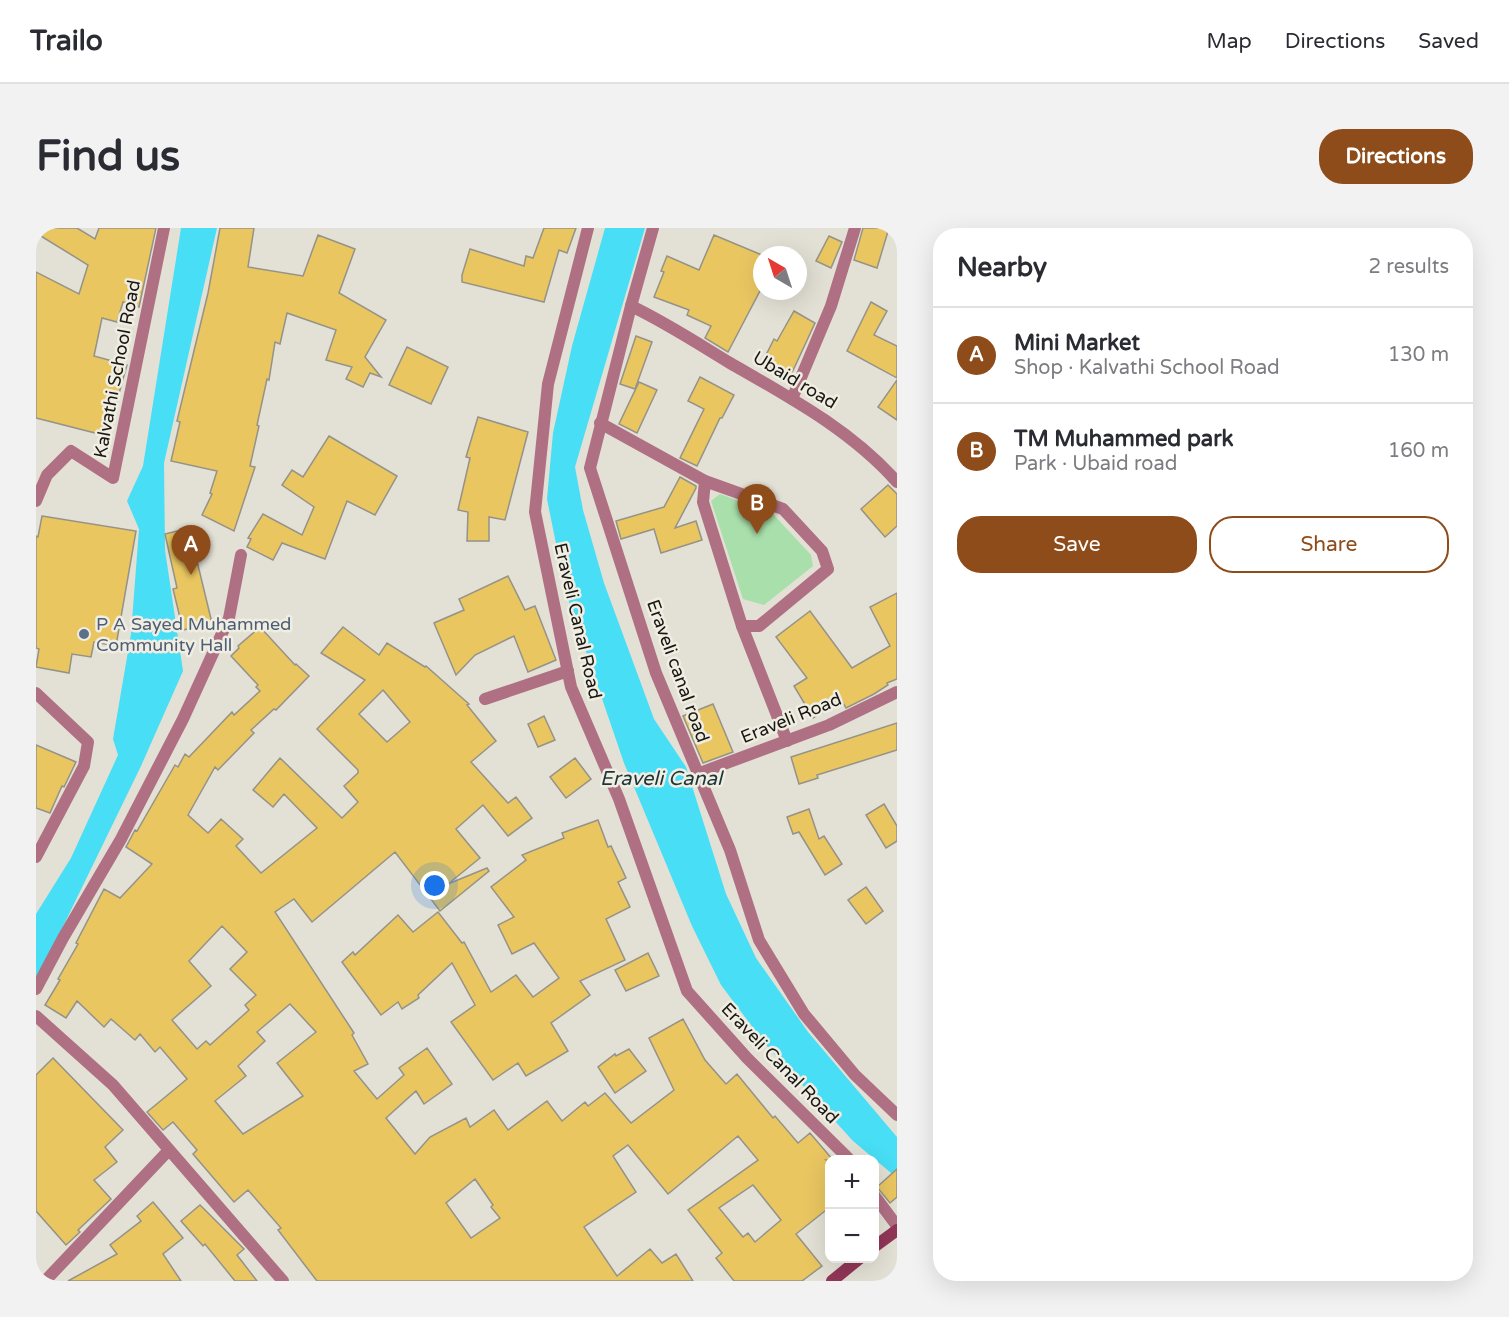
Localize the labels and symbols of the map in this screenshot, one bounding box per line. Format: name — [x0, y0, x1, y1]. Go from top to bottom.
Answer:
north arrow — [753, 246, 807, 300]
street label: Kalvathi School Road — [89, 278, 145, 460]
street label: Ubaid road — [749, 346, 841, 414]
pin: B — [738, 484, 776, 534]
pin: A — [172, 526, 210, 575]
street label: Eraveli Canal Road — [549, 541, 607, 701]
street label: Eraveli canal road — [642, 597, 714, 745]
place label: P A Sayed Muhammed Community Hall — [96, 613, 291, 656]
marker: P A Sayed Muhammed Community Hall — [77, 627, 91, 641]
street label: Eraveli Road — [737, 688, 845, 748]
water label: Eraveli Canal — [600, 767, 724, 791]
your location — [420, 871, 449, 900]
street label: Eraveli Canal Road — [717, 998, 843, 1128]

